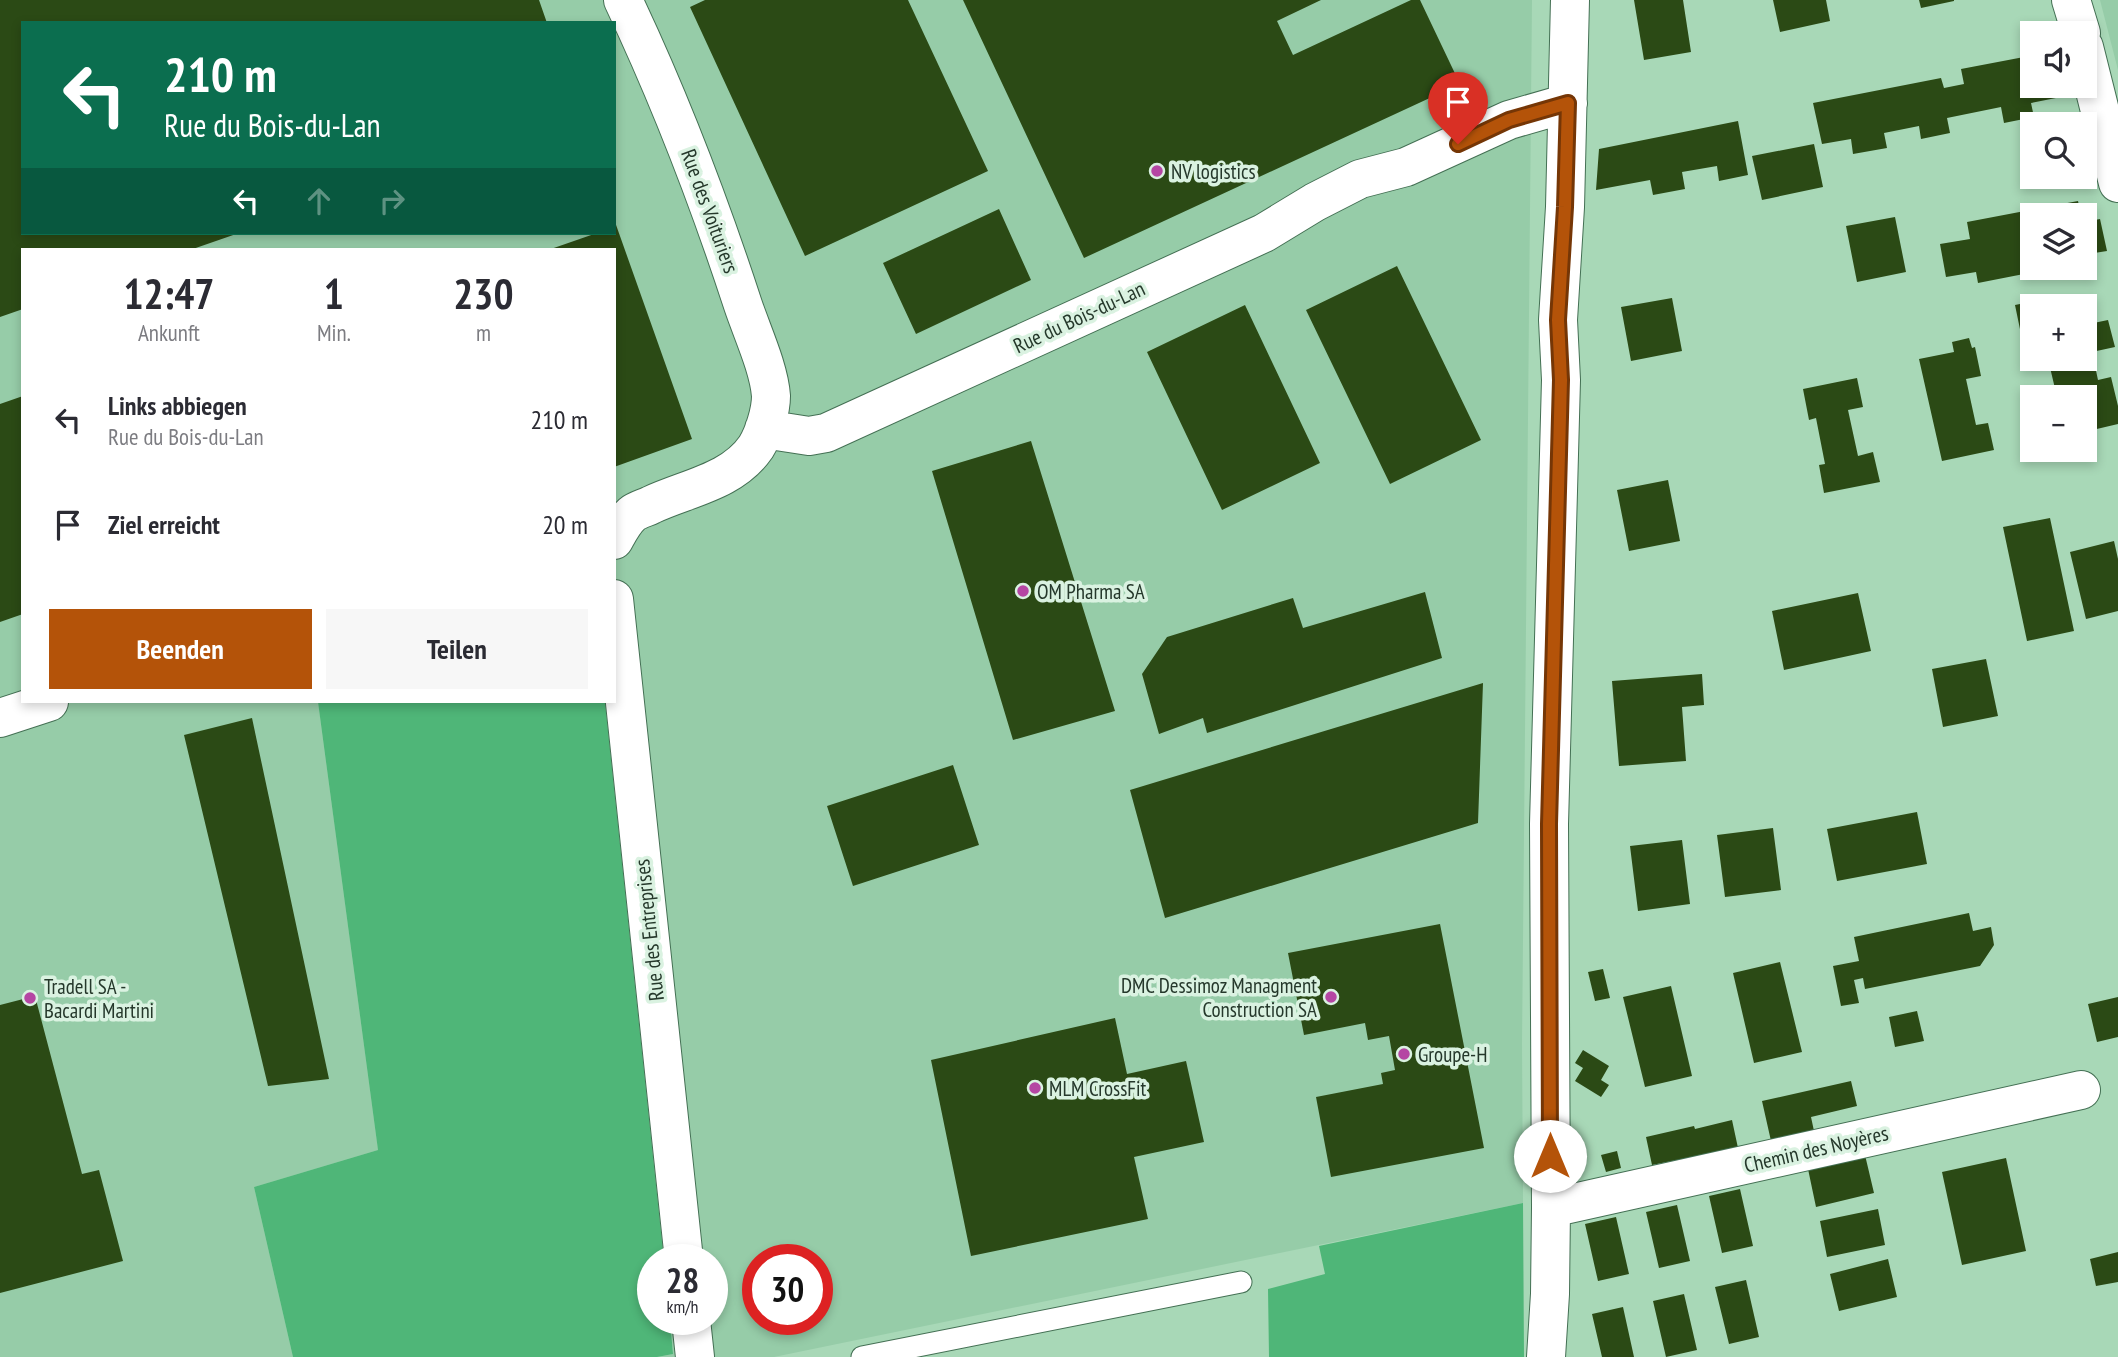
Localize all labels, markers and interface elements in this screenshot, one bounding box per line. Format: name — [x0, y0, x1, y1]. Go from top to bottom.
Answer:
map controls — [2020, 21, 2097, 462]
button: sound — [2020, 21, 2097, 98]
text: 210 m — [164, 42, 277, 106]
icon: left — [49, 49, 140, 140]
pin — [1428, 72, 1488, 144]
icon: arrive — [1439, 83, 1477, 121]
text: Rue du Bois-du-Lan — [164, 104, 380, 146]
button: search — [2020, 112, 2097, 189]
street label: Rue des Voituriers — [675, 145, 745, 277]
place label: NV logistics — [1171, 158, 1256, 185]
marker: NV logistics — [1149, 163, 1165, 179]
icon: left — [227, 182, 265, 220]
icon: ahead — [300, 182, 338, 220]
icon: right — [373, 182, 411, 220]
button: layers — [2020, 203, 2097, 280]
text: 12:47 — [124, 266, 214, 321]
text: 1 — [324, 266, 344, 321]
text: 230 — [453, 266, 513, 321]
street label: Rue du Bois-du-Lan — [1009, 275, 1149, 359]
button: + — [2020, 294, 2097, 371]
text: Ankunft — [138, 318, 200, 347]
text: Min. — [317, 318, 351, 347]
text: m — [476, 318, 491, 347]
button: − — [2020, 385, 2097, 462]
text: Links abbiegen — [108, 389, 247, 422]
icon: left — [49, 401, 87, 439]
text: 210 m — [530, 403, 588, 436]
text: Rue du Bois-du-Lan — [108, 422, 264, 451]
icon: arrive — [49, 506, 87, 544]
text: Ziel erreicht — [108, 508, 220, 541]
text: 20 m — [542, 508, 588, 541]
place label: OM Pharma SA — [1037, 578, 1145, 605]
marker: OM Pharma SA — [1015, 583, 1031, 599]
button: Beenden — [49, 609, 312, 689]
button: Teilen — [326, 609, 588, 689]
street label: Rue des Entreprises — [628, 858, 670, 1002]
place label: DMC Dessimoz Managment Construction SA — [1121, 972, 1317, 1023]
place label: Tradell SA - Bacardi Martini — [44, 973, 154, 1024]
marker: DMC Dessimoz Managment Construction SA — [1323, 989, 1339, 1005]
marker: Tradell SA - Bacardi Martini — [22, 990, 38, 1006]
place label: Groupe-H — [1418, 1041, 1487, 1068]
marker: Groupe-H — [1396, 1046, 1412, 1062]
place label: MLM CrossFit — [1049, 1075, 1147, 1102]
marker: MLM CrossFit — [1027, 1080, 1043, 1096]
position arrow — [1513, 1119, 1587, 1193]
street label: Chemin des Noyères — [1741, 1119, 1891, 1179]
speed limit sign: 30 — [742, 1244, 833, 1335]
text: 28 — [666, 1257, 699, 1303]
text: km/h — [667, 1295, 698, 1318]

